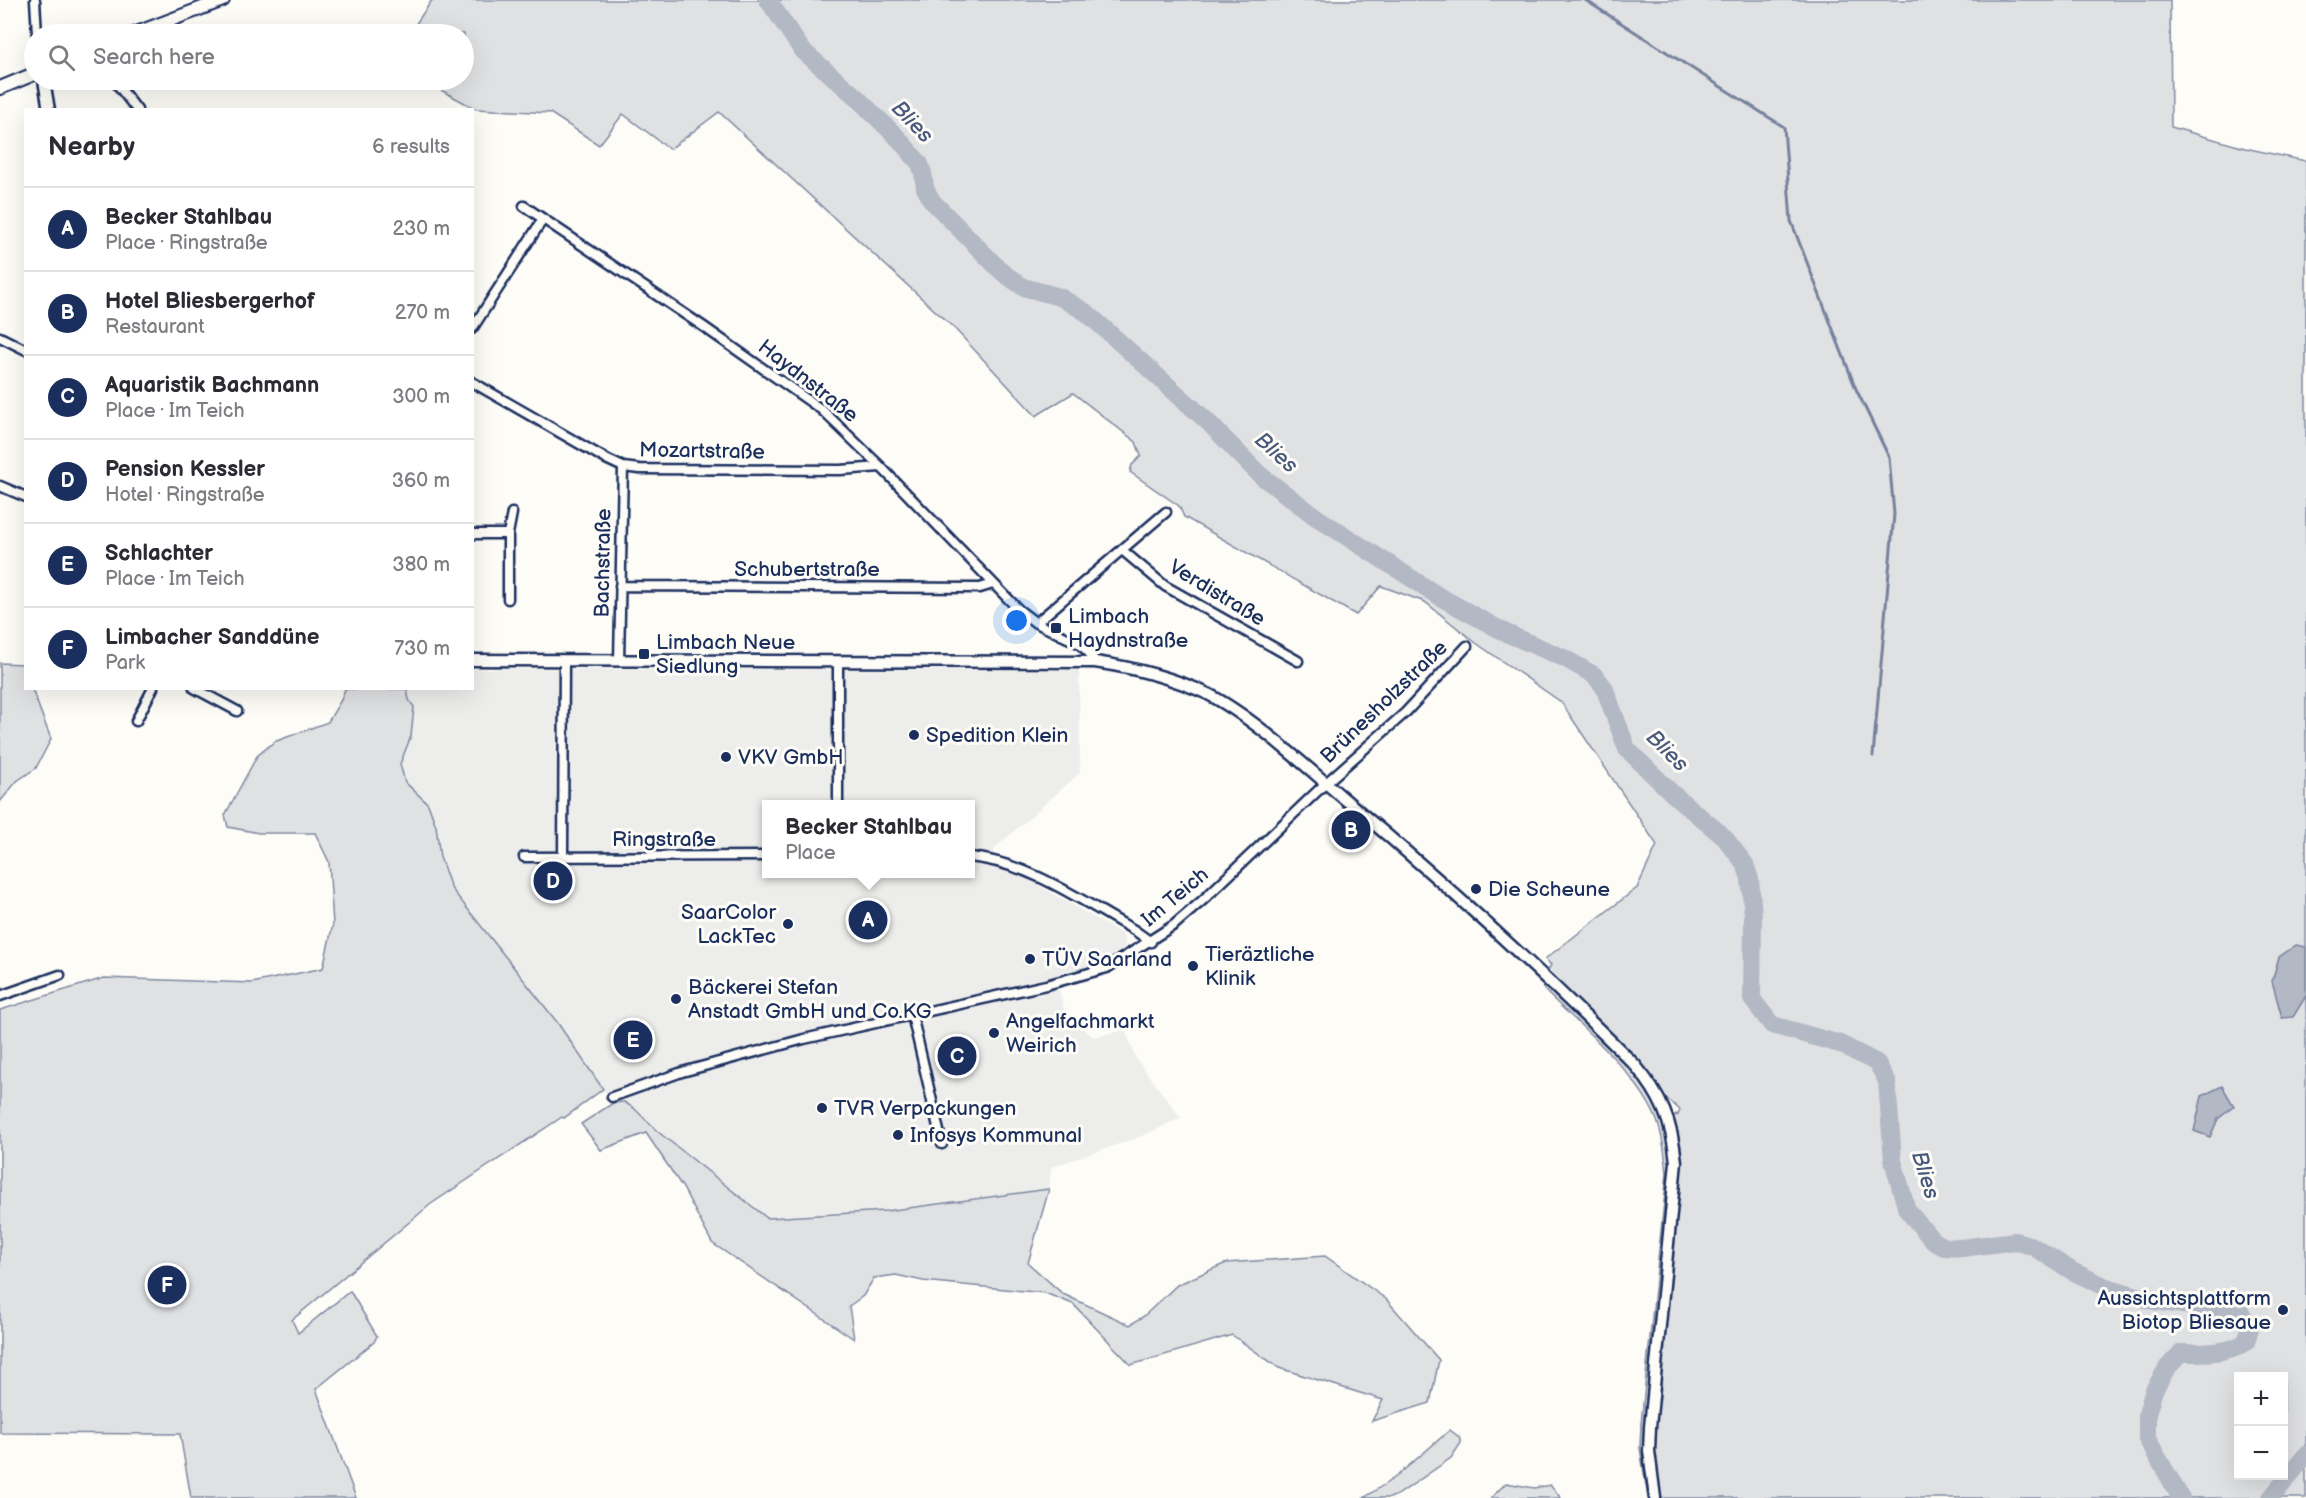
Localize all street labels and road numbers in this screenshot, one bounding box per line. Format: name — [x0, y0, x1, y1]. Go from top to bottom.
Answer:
street label: Haydnstraße — [753, 334, 863, 428]
street label: Mozartstraße — [639, 437, 765, 465]
street label: Bachstraße — [590, 508, 616, 618]
street label: Verdistraße — [1164, 554, 1270, 632]
street label: Schubertstraße — [734, 557, 880, 582]
street label: Brünesholzstraße — [1315, 635, 1453, 769]
street label: Ringstraße — [612, 827, 716, 852]
street label: Im Teich — [1137, 862, 1213, 932]

